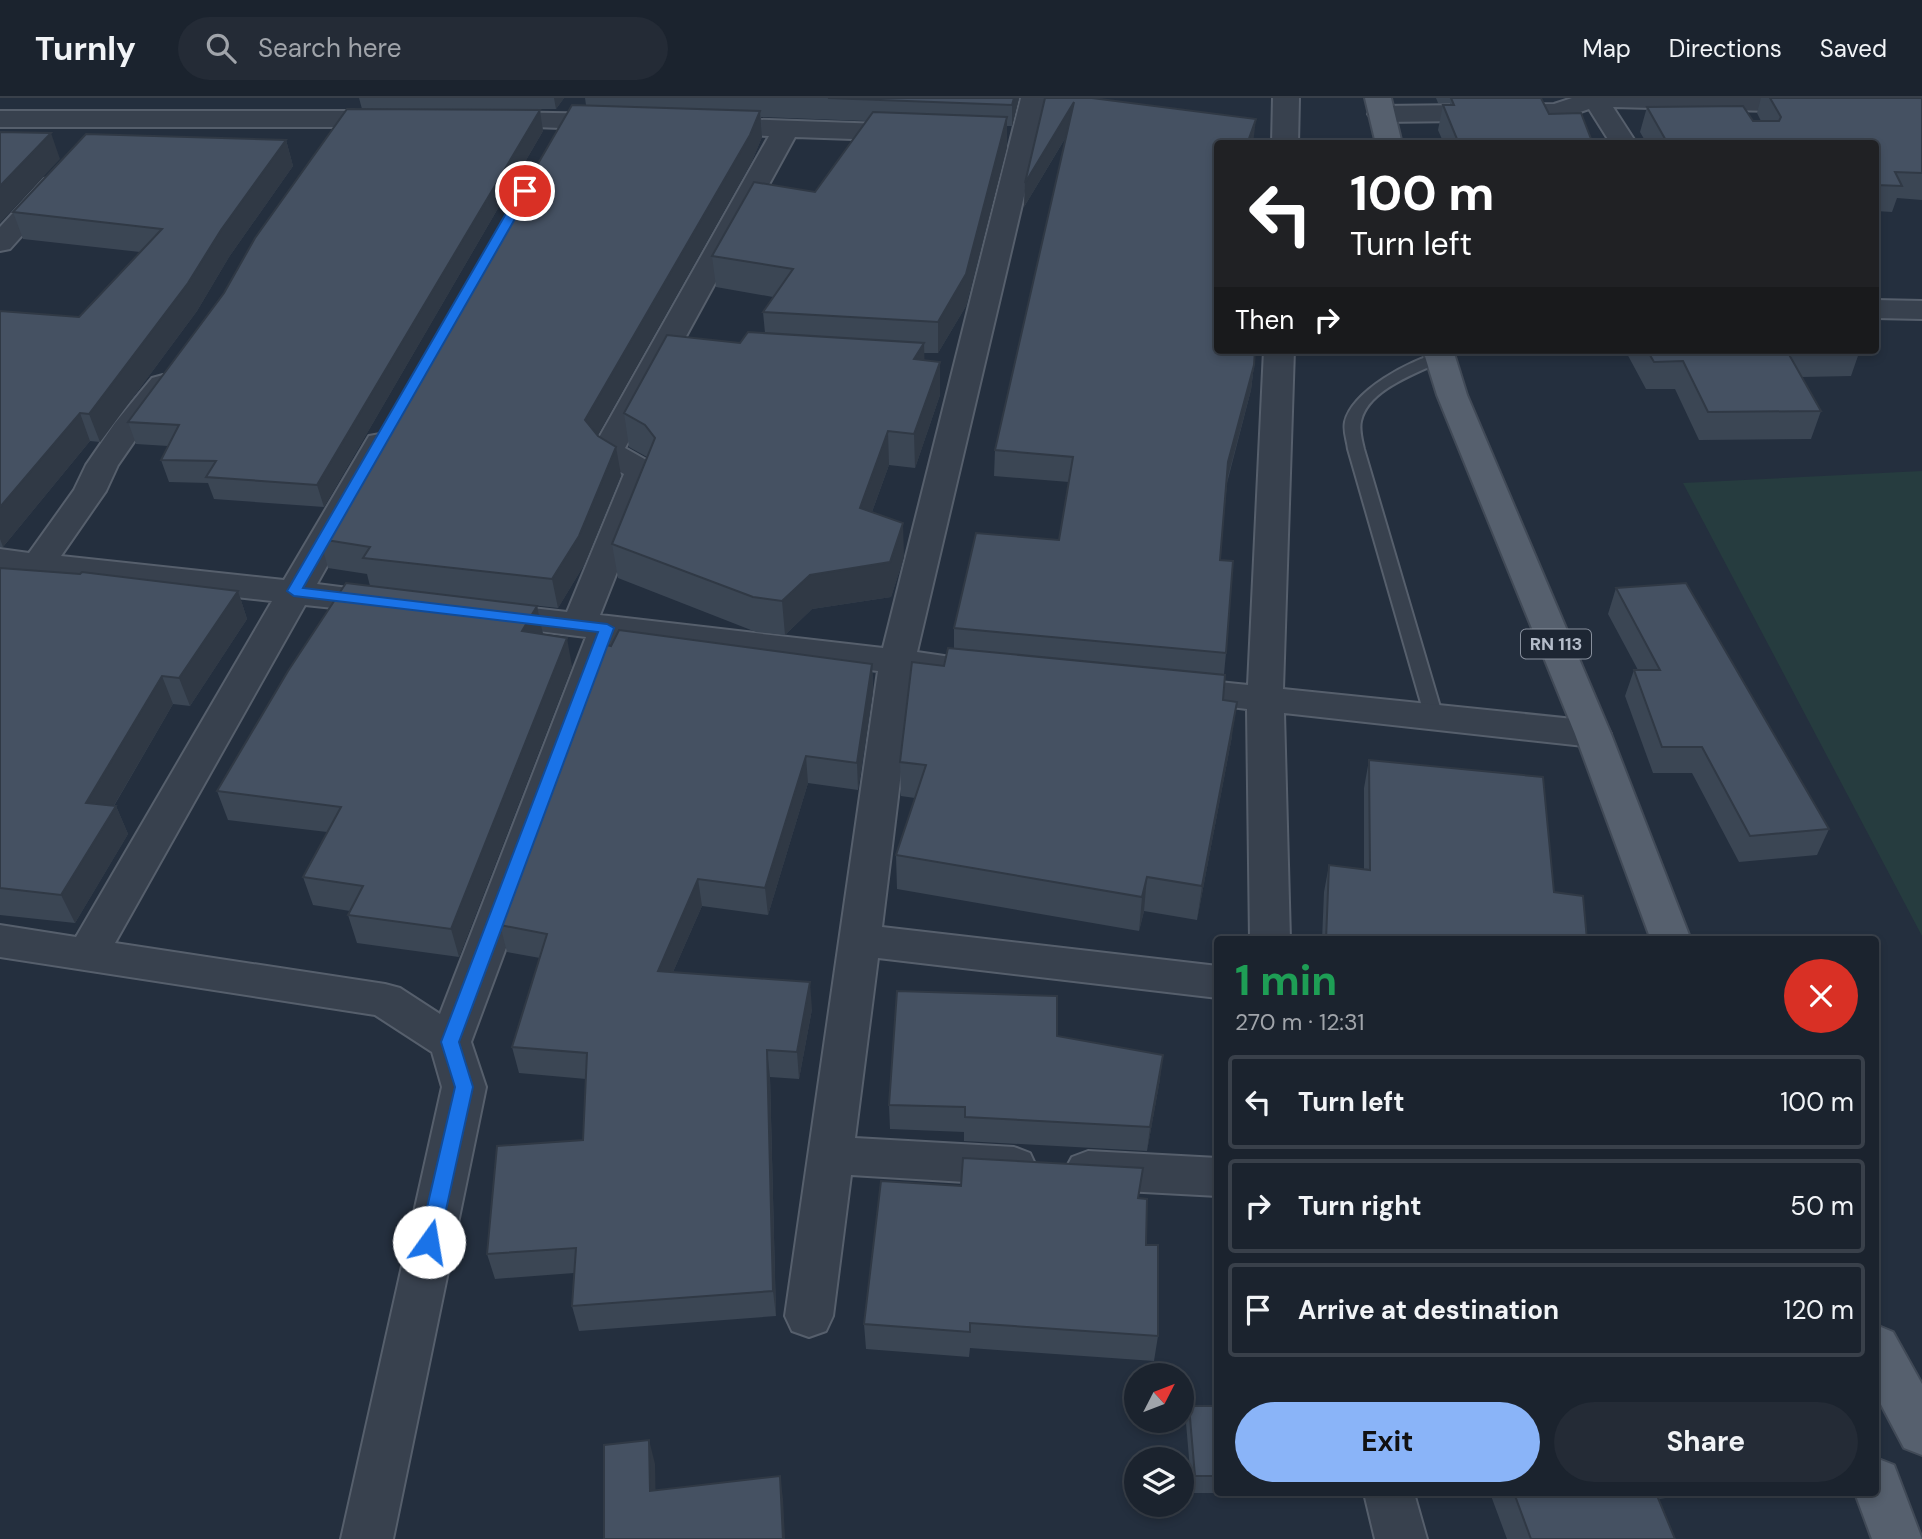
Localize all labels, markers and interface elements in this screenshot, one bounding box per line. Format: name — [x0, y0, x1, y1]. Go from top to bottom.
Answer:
search box — [178, 17, 668, 80]
text: Turnly — [35, 27, 136, 70]
icon: search — [202, 29, 240, 67]
text: Search here — [258, 31, 401, 65]
text: Map — [1583, 33, 1631, 64]
text: Directions — [1669, 33, 1782, 64]
text: Saved — [1820, 33, 1887, 64]
pin — [495, 161, 555, 221]
text: 100 m — [1350, 161, 1494, 225]
icon: left — [1235, 168, 1326, 259]
icon: arrive — [506, 172, 544, 210]
text: Turn left — [1350, 223, 1472, 265]
icon: right — [1308, 301, 1346, 339]
text: Then — [1235, 303, 1294, 337]
road number: RN 113 — [1521, 630, 1591, 658]
text: 1 min — [1235, 953, 1337, 1008]
button: close — [1784, 959, 1858, 1033]
text: 270 m · 12:31 — [1235, 1007, 1364, 1037]
icon: left — [1239, 1083, 1277, 1121]
text: Turn left — [1298, 1085, 1405, 1119]
text: 100 m — [1780, 1085, 1854, 1119]
icon: right — [1239, 1187, 1277, 1225]
text: Turn right — [1298, 1189, 1422, 1223]
text: 50 m — [1790, 1189, 1854, 1223]
position arrow — [392, 1205, 466, 1279]
icon: arrive — [1239, 1291, 1277, 1329]
text: Arrive at destination — [1298, 1293, 1559, 1327]
text: 120 m — [1783, 1293, 1854, 1327]
north arrow — [1124, 1363, 1194, 1433]
map controls — [1124, 1363, 1194, 1517]
button: Exit — [1235, 1402, 1540, 1482]
button: Share — [1554, 1402, 1858, 1482]
button: layers — [1124, 1447, 1194, 1517]

